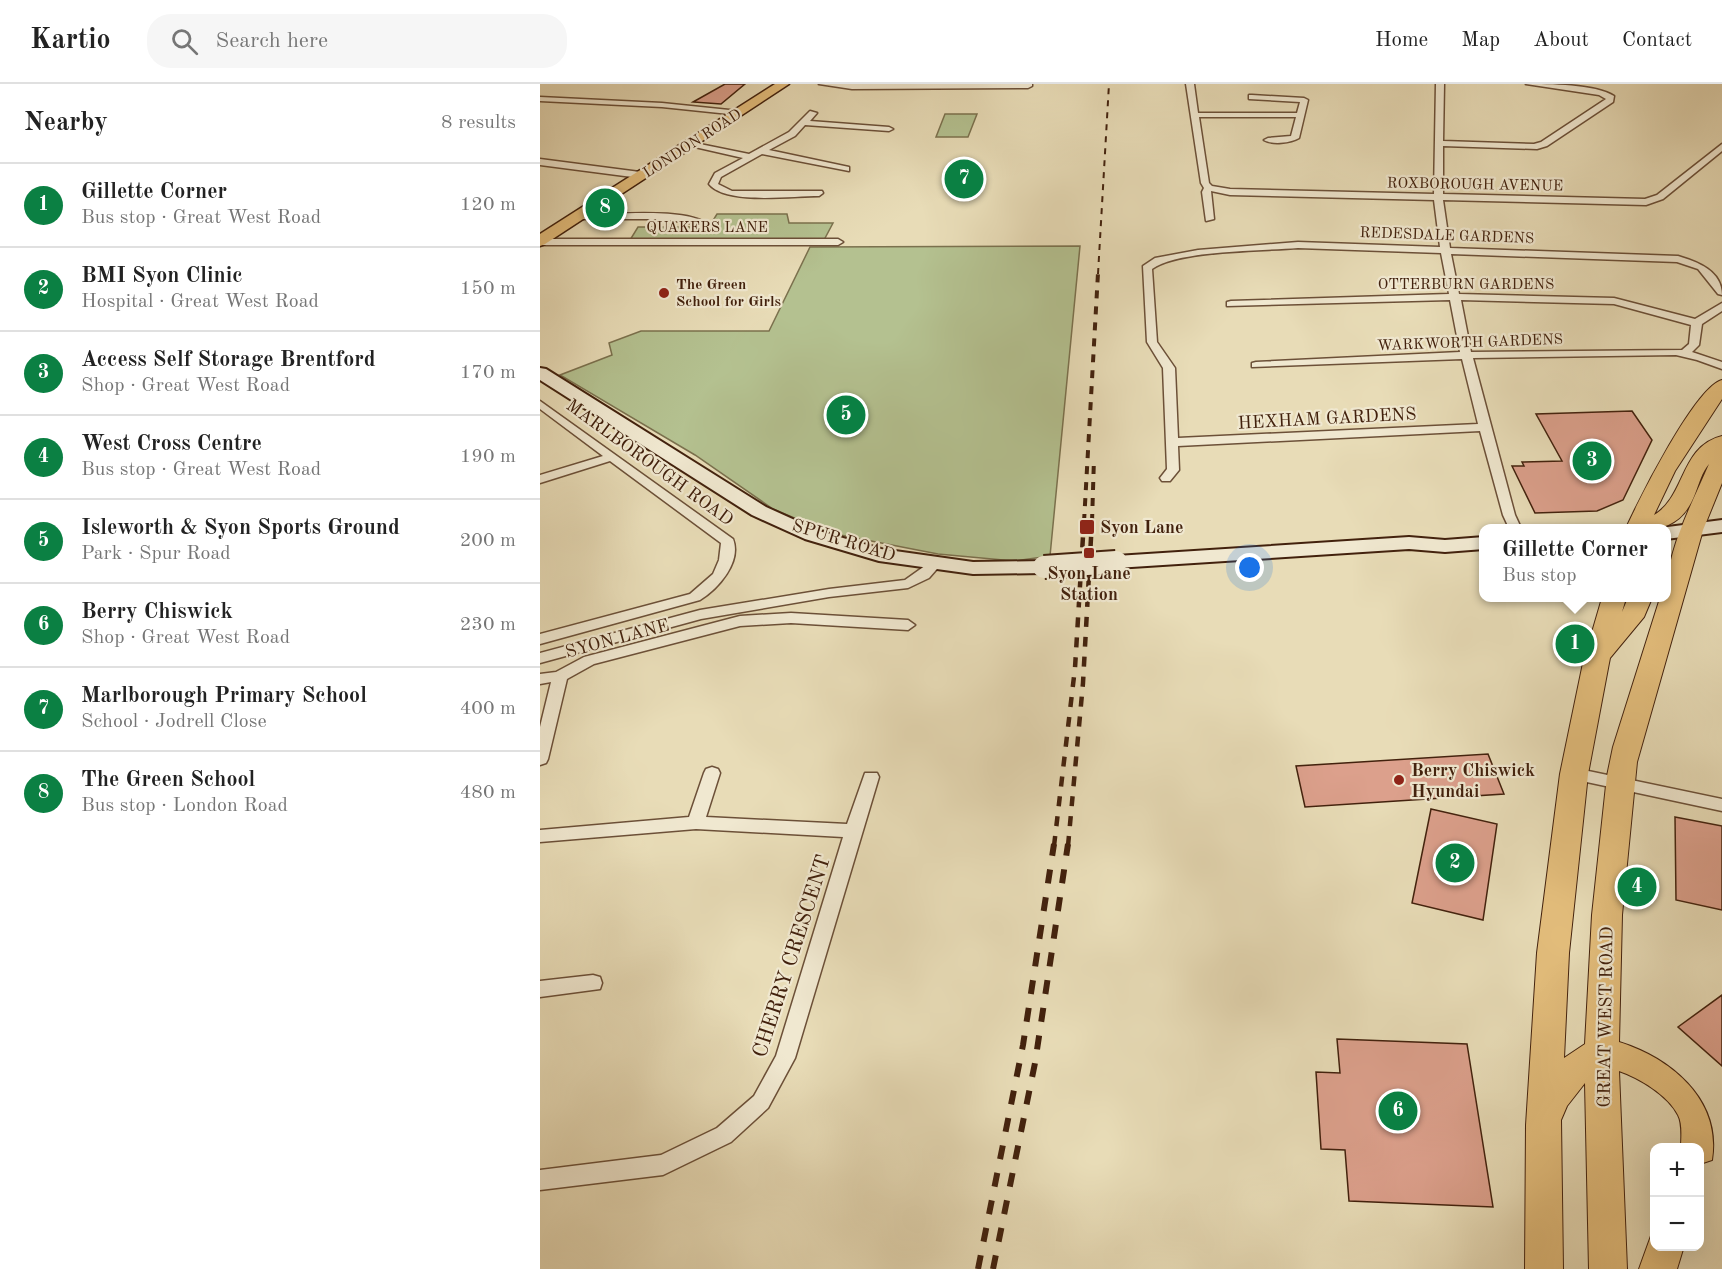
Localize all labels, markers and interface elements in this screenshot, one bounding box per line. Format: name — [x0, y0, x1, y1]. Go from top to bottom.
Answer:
search box — [147, 14, 567, 68]
icon: search — [168, 25, 201, 58]
text: Kartio — [30, 27, 111, 55]
text: Search here — [216, 30, 328, 52]
text: Home — [1375, 30, 1428, 51]
text: Map — [1461, 30, 1500, 51]
text: About — [1533, 30, 1589, 51]
text: Contact — [1622, 30, 1692, 51]
street label: LONDON ROAD — [641, 107, 745, 181]
text: Nearby — [24, 110, 108, 136]
text: 8 results — [441, 113, 516, 133]
pin: 7 — [944, 156, 984, 202]
street label: ROXBOROUGH AVENUE — [1387, 176, 1563, 195]
text: Gillette Corner — [81, 181, 227, 203]
pin: 8 — [586, 186, 624, 230]
text: 1 — [38, 195, 49, 215]
text: 120 m — [460, 195, 516, 215]
text: Bus stop · Great West Road — [81, 208, 321, 228]
street label: QUAKERS LANE — [646, 221, 768, 236]
street label: REDESDALE GARDENS — [1359, 226, 1534, 247]
text: BMI Syon Clinic — [81, 265, 242, 287]
place label: The Green School for Girls — [676, 278, 781, 310]
street label: OTTERBURN GARDENS — [1378, 278, 1554, 293]
text: 2 — [38, 279, 49, 299]
text: 150 m — [460, 279, 516, 299]
marker: The Green School for Girls — [657, 286, 671, 300]
text: Hospital · Great West Road — [81, 292, 319, 312]
street label: WARKWORTH GARDENS — [1377, 333, 1563, 354]
text: Access Self Storage Brentford — [81, 349, 376, 371]
text: 3 — [38, 363, 49, 383]
text: 170 m — [460, 363, 516, 383]
text: Shop · Great West Road — [81, 376, 290, 396]
pin: 5 — [826, 392, 866, 438]
street label: MARLBOROUGH ROAD — [563, 396, 736, 529]
street label: HEXHAM GARDENS — [1237, 405, 1417, 433]
text: West Cross Centre — [81, 433, 262, 455]
pin: 3 — [1572, 438, 1612, 484]
text: 4 — [38, 447, 49, 467]
text: 190 m — [460, 447, 516, 467]
text: Bus stop · Great West Road — [81, 460, 321, 480]
text: Isleworth & Syon Sports Ground — [81, 517, 400, 539]
street label: SPUR ROAD — [790, 517, 898, 565]
marker: Syon Lane — [1078, 518, 1096, 536]
place label: Syon Lane — [1100, 519, 1184, 537]
popup — [1479, 524, 1671, 602]
text: 5 — [38, 531, 49, 551]
text: 200 m — [460, 531, 516, 551]
text: Gillette Corner — [1502, 539, 1648, 561]
text: Park · Spur Road — [81, 544, 231, 564]
marker: Syon Lane Station — [1082, 546, 1096, 560]
your location — [1235, 553, 1264, 582]
place label: Syon Lane Station — [1047, 565, 1131, 604]
text: Bus stop — [1502, 566, 1577, 586]
text: Berry Chiswick — [81, 601, 233, 623]
text: 6 — [38, 615, 49, 635]
text: 230 m — [460, 615, 516, 635]
street label: SYON LANE — [563, 616, 671, 662]
pin: 1 — [1556, 622, 1594, 666]
text: Shop · Great West Road — [81, 628, 290, 648]
text: Marlborough Primary School — [81, 685, 367, 707]
text: 7 — [38, 699, 49, 719]
text: 400 m — [460, 699, 516, 719]
text: School · Jodrell Close — [81, 712, 267, 732]
place label: Berry Chiswick Hyundai — [1411, 762, 1535, 801]
text: The Green School — [81, 769, 255, 791]
marker: Berry Chiswick Hyundai — [1392, 773, 1406, 787]
text: 8 — [38, 783, 49, 803]
text: 480 m — [460, 783, 516, 803]
text: Bus stop · London Road — [81, 796, 288, 816]
pin: 2 — [1436, 840, 1474, 886]
street label: CHERRY CRESCENT — [750, 853, 835, 1060]
pin: 4 — [1618, 864, 1656, 910]
street label: GREAT WEST ROAD — [1595, 926, 1617, 1108]
pin: 6 — [1378, 1088, 1418, 1134]
map controls — [1650, 1143, 1704, 1251]
button: + — [1650, 1143, 1704, 1197]
button: − — [1650, 1197, 1704, 1251]

